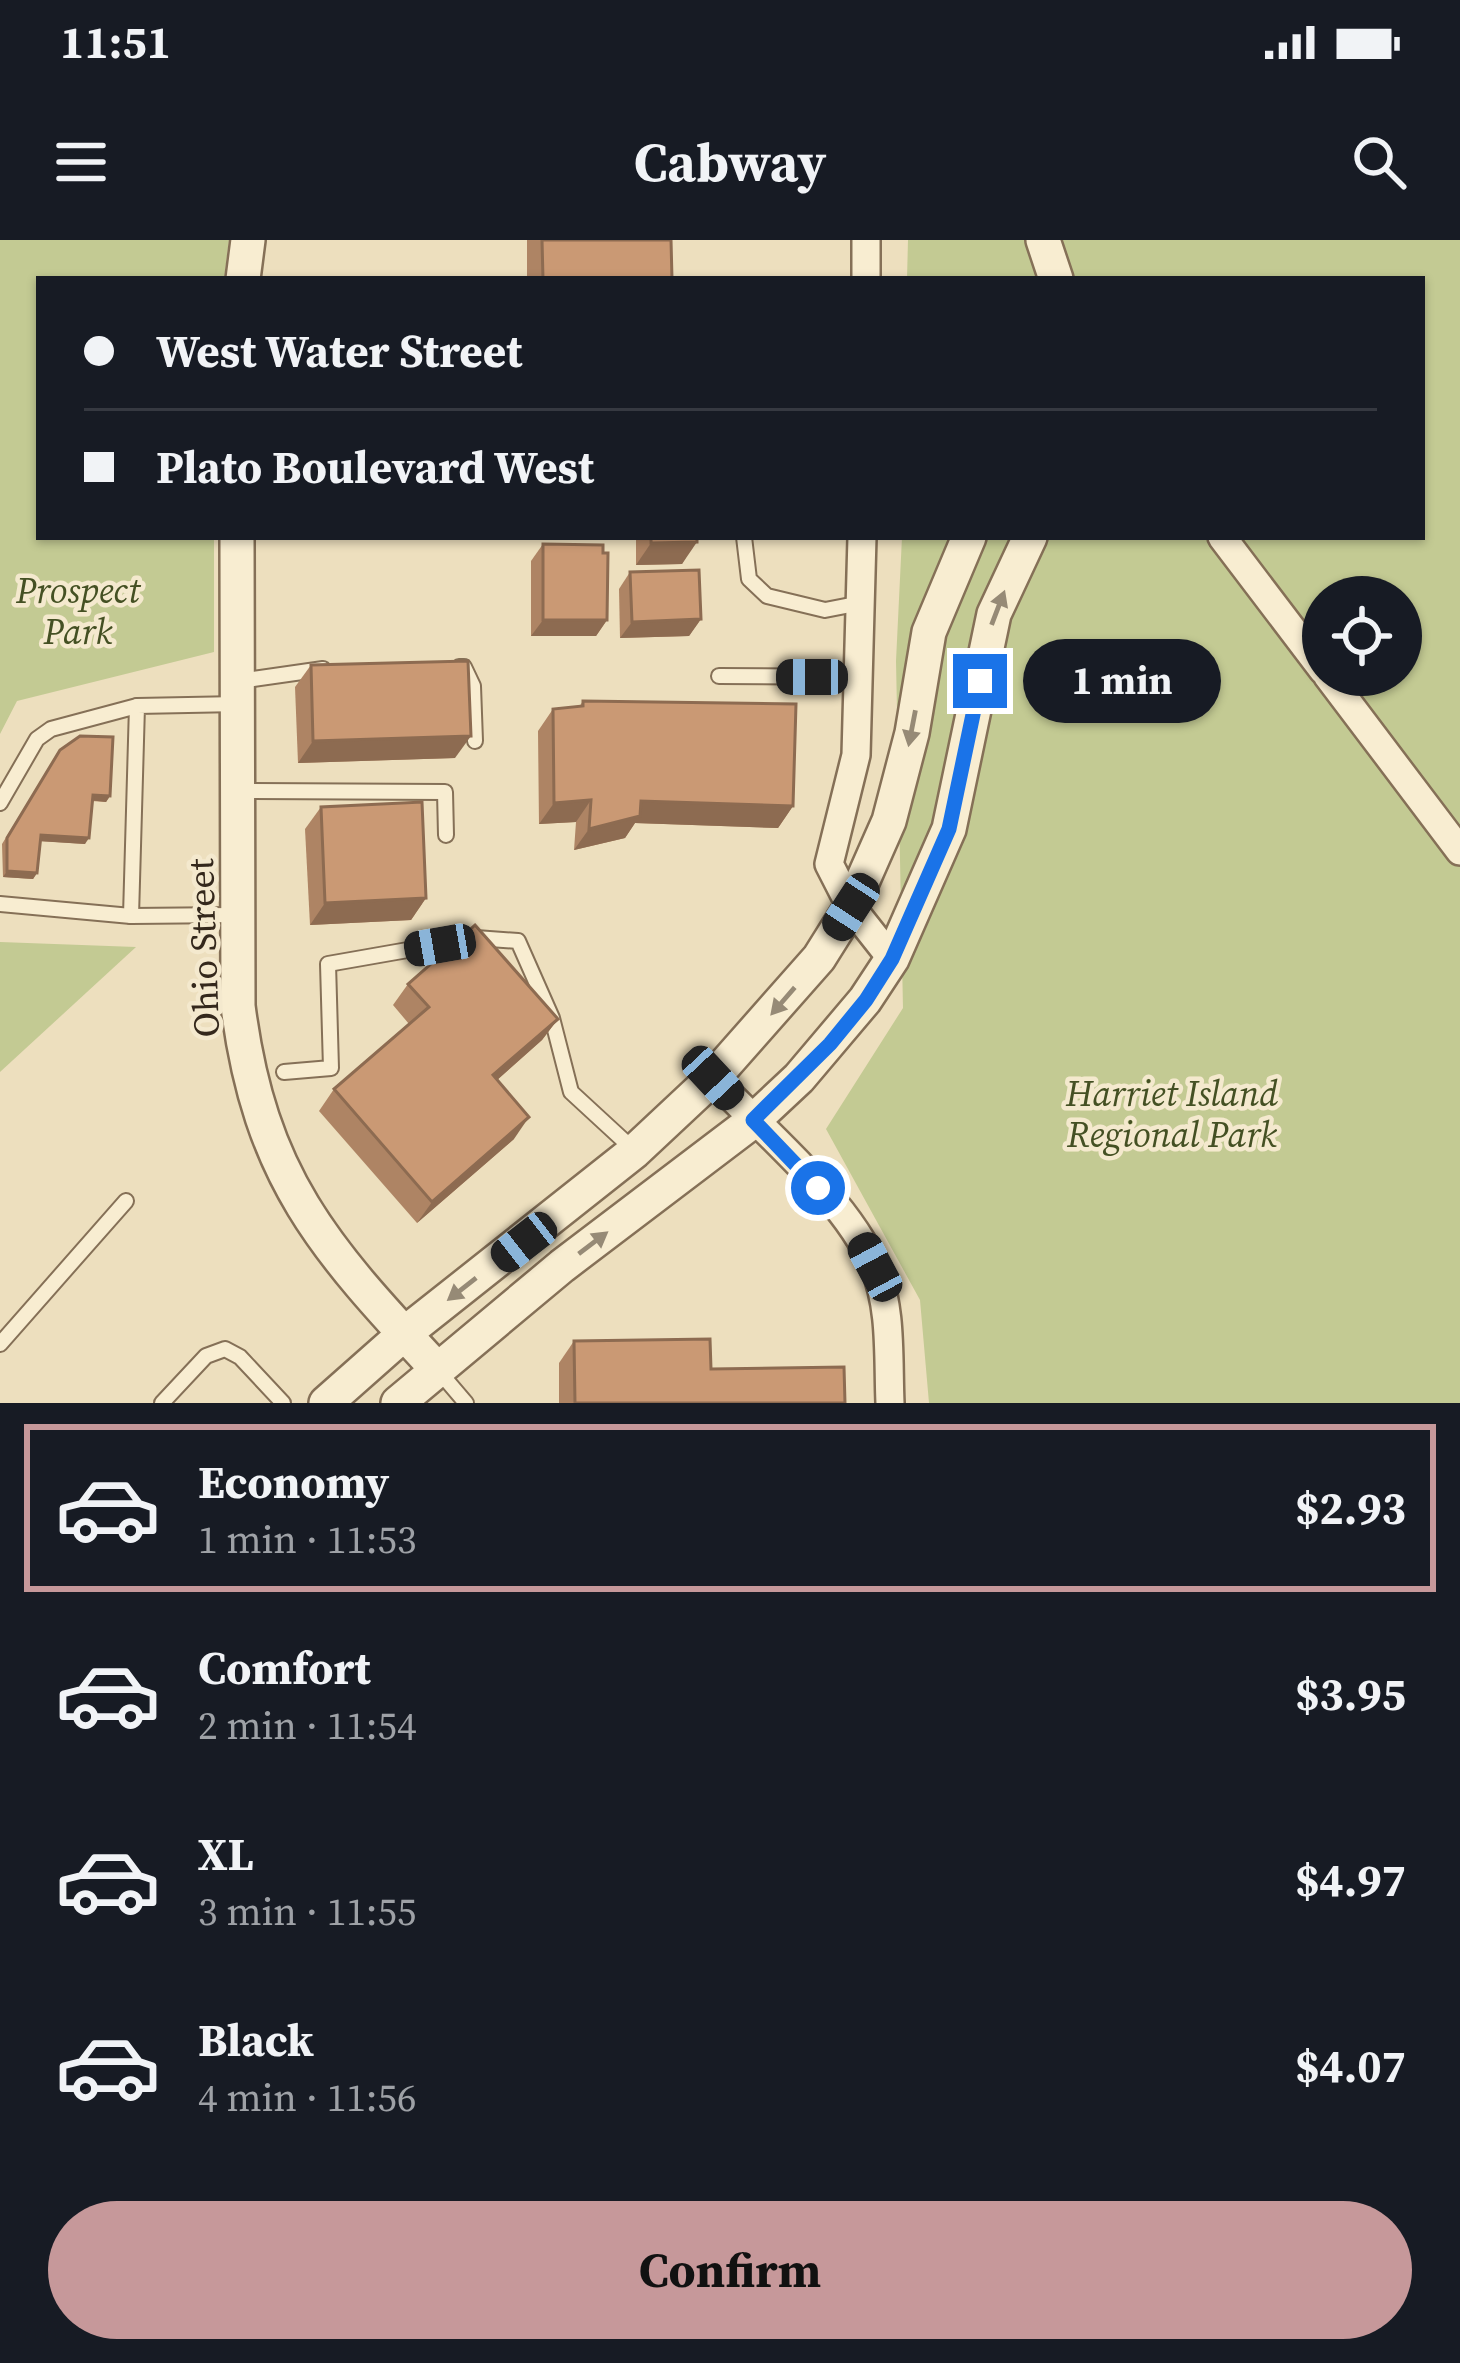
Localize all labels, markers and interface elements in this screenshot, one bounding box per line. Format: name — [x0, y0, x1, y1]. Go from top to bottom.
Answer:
text: 11:51 — [60, 11, 171, 73]
text: Cabway — [634, 125, 826, 199]
icon: menu — [48, 129, 114, 195]
icon: search — [1346, 129, 1412, 195]
text: West Water Street — [156, 320, 522, 382]
text: Plato Boulevard West — [156, 436, 594, 498]
park label: Prospect Park — [15, 566, 141, 656]
map controls — [1302, 576, 1422, 696]
button: locate — [1302, 576, 1422, 696]
one-way arrow — [990, 589, 1009, 625]
callout: 1 min — [1022, 639, 1220, 723]
route end — [953, 654, 1007, 708]
text: 1 min — [1071, 654, 1173, 707]
car — [776, 659, 848, 695]
one-way arrow — [902, 710, 921, 748]
street label: Ohio Street — [176, 857, 231, 1038]
car — [816, 867, 886, 947]
car — [401, 921, 479, 969]
one-way arrow — [770, 987, 797, 1016]
car — [675, 1039, 751, 1117]
park label: Harriet Island Regional Park — [1065, 1069, 1278, 1159]
route start — [791, 1161, 845, 1215]
car — [485, 1206, 563, 1278]
car — [842, 1227, 908, 1307]
one-way arrow — [577, 1231, 609, 1255]
one-way arrow — [447, 1277, 478, 1301]
text: Economy — [198, 1451, 389, 1513]
icon: car — [54, 1454, 162, 1562]
text: $2.93 — [1295, 1477, 1406, 1539]
text: 1 min · 11:53 — [198, 1513, 417, 1566]
text: Comfort — [198, 1637, 371, 1699]
icon: car — [54, 1640, 162, 1748]
text: $3.95 — [1295, 1663, 1406, 1725]
text: 2 min · 11:54 — [198, 1699, 417, 1752]
text: XL — [198, 1823, 254, 1885]
icon: car — [54, 1826, 162, 1934]
text: $4.97 — [1295, 1849, 1406, 1911]
text: 3 min · 11:55 — [198, 1885, 417, 1938]
text: Black — [198, 2009, 314, 2071]
icon: car — [54, 2012, 162, 2120]
text: $4.07 — [1295, 2035, 1406, 2097]
text: 4 min · 11:56 — [198, 2071, 417, 2124]
button: Confirm — [48, 2201, 1412, 2339]

